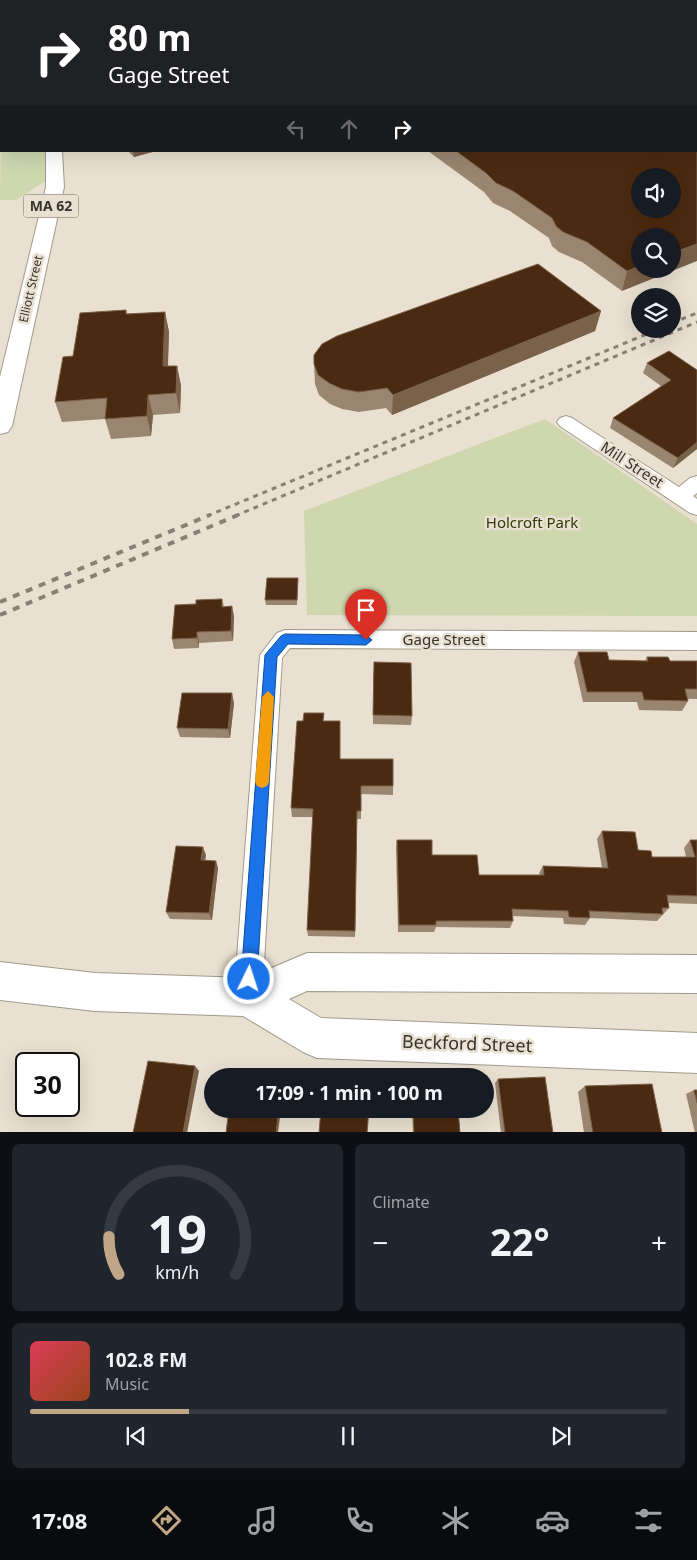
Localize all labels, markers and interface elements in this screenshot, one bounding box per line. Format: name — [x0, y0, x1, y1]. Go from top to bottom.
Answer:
text: 80 m — [108, 14, 191, 61]
icon: right — [25, 20, 90, 85]
text: Gage Street — [108, 59, 229, 89]
icon: left — [282, 115, 310, 143]
icon: ahead — [335, 115, 363, 143]
icon: right — [388, 115, 416, 143]
map controls — [631, 168, 681, 338]
button: sound — [631, 168, 681, 218]
road number: MA 62 — [23, 195, 78, 218]
button: search — [631, 228, 681, 278]
street label: Elliott Street — [15, 253, 47, 324]
button: layers — [631, 288, 681, 338]
street label: Mill Street — [597, 436, 668, 492]
park label: Holcroft Park — [486, 512, 578, 532]
pin — [345, 589, 387, 640]
icon: arrive — [352, 596, 380, 624]
street label: Gage Street — [403, 629, 486, 649]
position arrow — [222, 952, 274, 1004]
street label: Beckford Street — [402, 1029, 533, 1057]
speed limit sign: 30 — [15, 1052, 80, 1117]
text: 17:09 · 1 min · 100 m — [255, 1080, 443, 1106]
text: Climate — [373, 1191, 430, 1213]
text: 19 — [148, 1197, 207, 1268]
text: 22° — [490, 1215, 550, 1267]
text: − — [373, 1223, 389, 1261]
text: + — [651, 1223, 667, 1261]
text: km/h — [155, 1260, 199, 1284]
text: 102.8 FM — [105, 1347, 187, 1373]
text: Music — [105, 1373, 149, 1395]
icon: previous — [122, 1422, 150, 1450]
icon: pause — [334, 1422, 362, 1450]
icon: next — [547, 1422, 575, 1450]
icon: directions — [149, 1503, 184, 1538]
icon: music — [245, 1503, 280, 1538]
icon: phone — [342, 1503, 377, 1538]
icon: climate — [438, 1503, 473, 1538]
icon: car — [535, 1503, 570, 1538]
icon: filters — [631, 1503, 666, 1538]
text: 17:08 — [31, 1505, 87, 1535]

